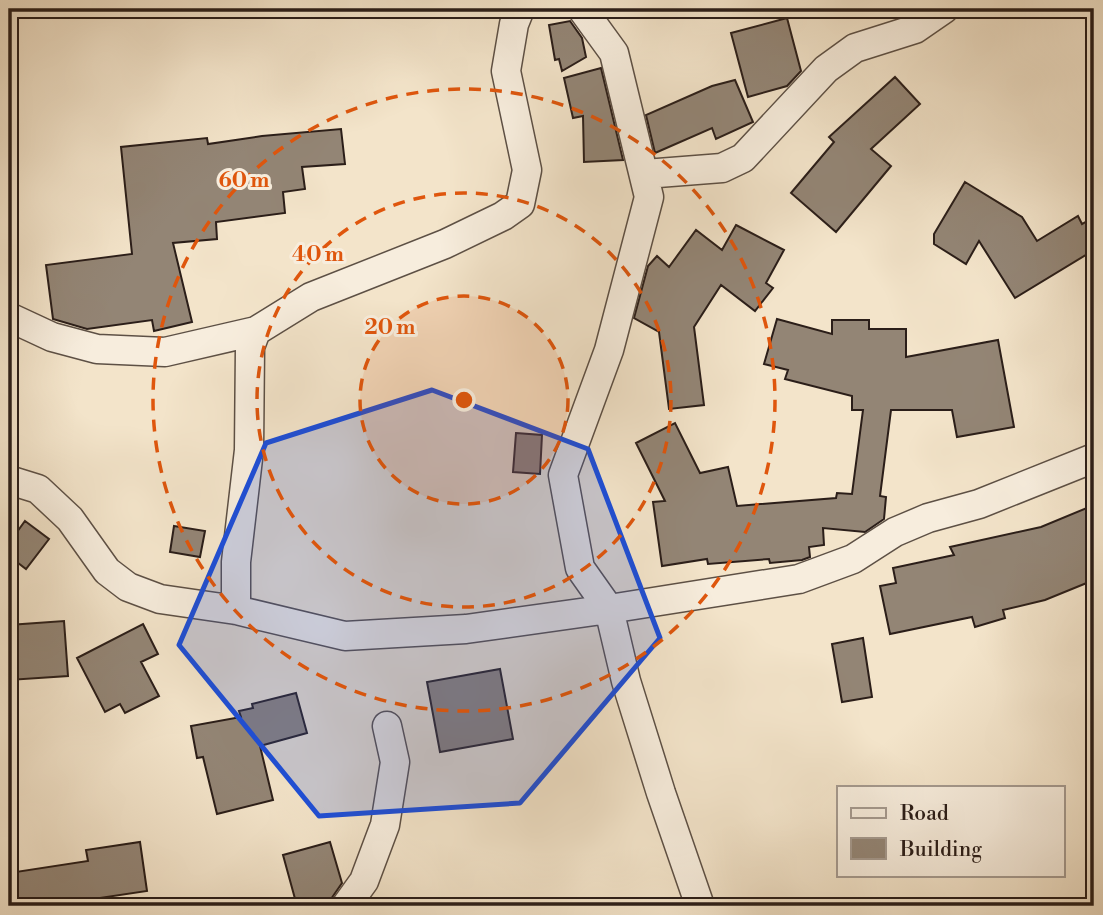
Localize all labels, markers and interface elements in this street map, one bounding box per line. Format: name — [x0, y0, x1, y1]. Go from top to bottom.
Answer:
text: 60 m — [219, 168, 269, 194]
text: 40 m — [292, 242, 344, 268]
text: 20 m — [365, 315, 415, 341]
centre of rings — [452, 388, 476, 412]
legend — [837, 786, 1064, 876]
text: Road — [900, 801, 949, 827]
text: Building — [899, 837, 982, 863]

